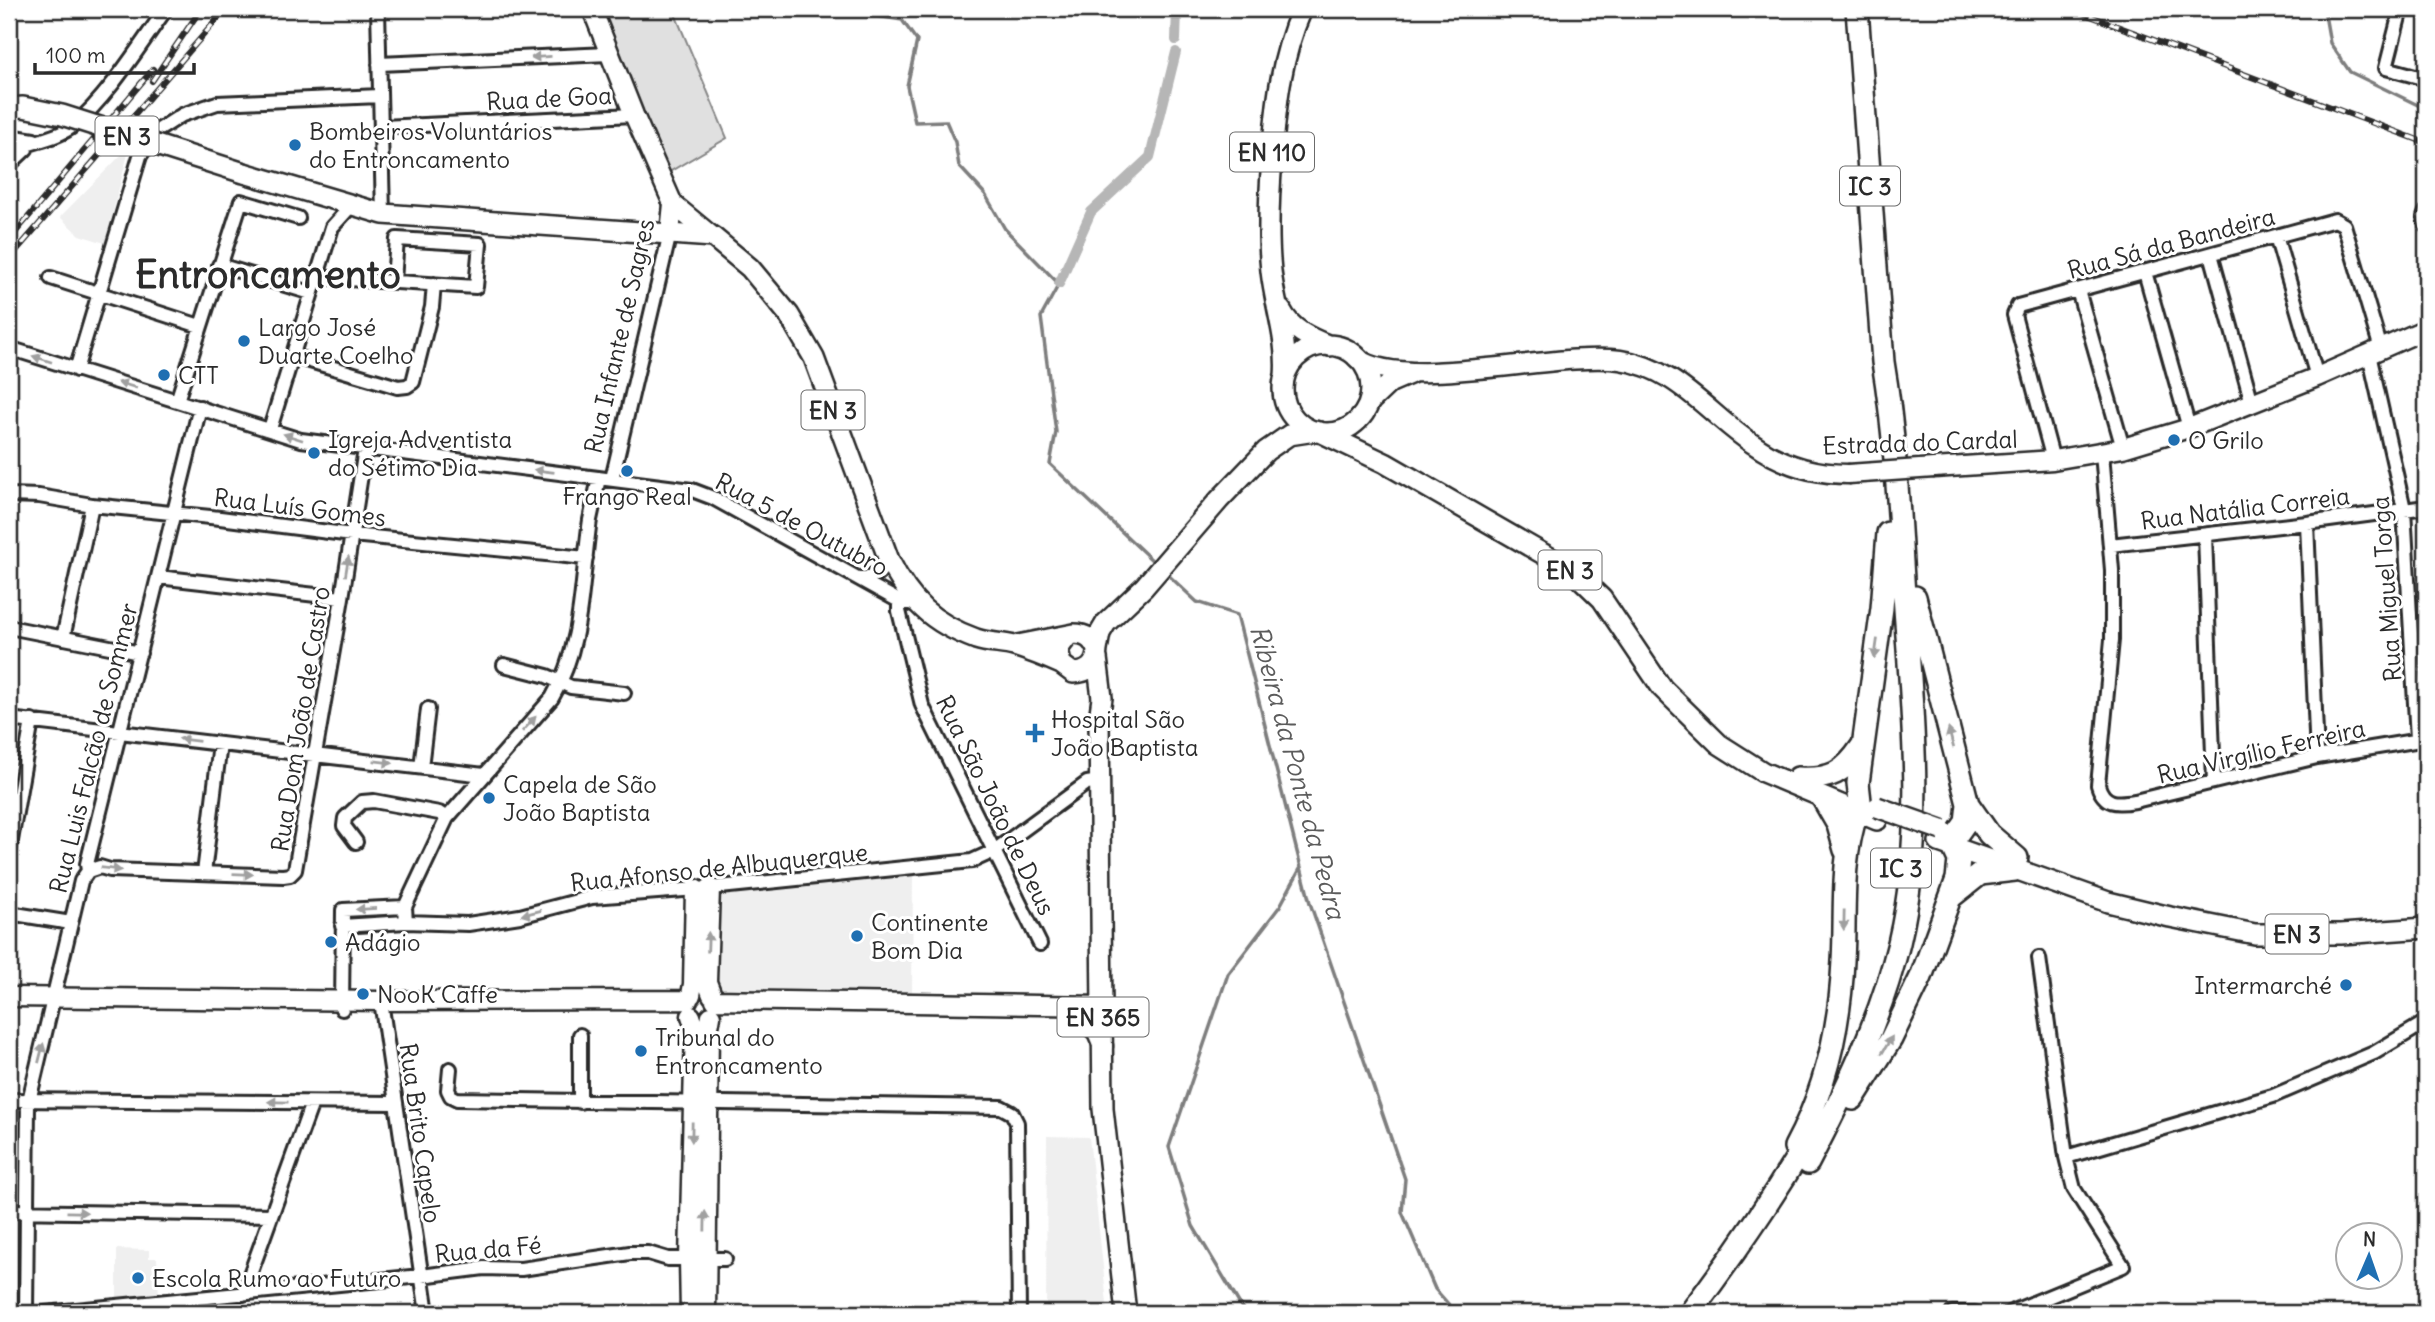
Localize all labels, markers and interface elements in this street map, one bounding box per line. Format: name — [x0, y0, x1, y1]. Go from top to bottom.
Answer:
scale bar — [35, 32, 194, 76]
text: 100 m — [46, 42, 105, 69]
one-way arrow — [530, 51, 552, 62]
street label: Rua de Goa — [485, 80, 613, 116]
road number: EN 3 — [96, 116, 158, 155]
place label: Bombeiros Voluntários do Entroncamento — [309, 116, 553, 174]
road number: EN 110 — [1230, 132, 1314, 172]
marker: Bombeiros Voluntários do Entroncamento — [287, 137, 303, 153]
road number: IC 3 — [1840, 167, 1900, 206]
street label: Rua Sá da Bandeira — [2064, 201, 2278, 285]
street label: Rua Infante de Sagres — [577, 216, 661, 456]
district label: Entroncamento — [135, 251, 401, 298]
place label: Largo José Duarte Coelho — [258, 312, 414, 370]
marker: Largo José Duarte Coelho — [236, 333, 252, 349]
one-way arrow — [32, 353, 53, 364]
place label: CTT — [178, 360, 219, 390]
marker: CTT — [156, 367, 172, 383]
one-way arrow — [116, 380, 137, 390]
road number: EN 3 — [802, 390, 864, 430]
place label: Igreja Adventista do Sétimo Dia — [328, 424, 512, 482]
street label: Estrada do Cardal — [1822, 424, 2018, 460]
place label: O Grilo — [2188, 425, 2264, 455]
one-way arrow — [282, 431, 303, 441]
marker: O Grilo — [2166, 432, 2182, 448]
marker: Igreja Adventista do Sétimo Dia — [306, 445, 322, 461]
marker: Frango Real — [619, 463, 635, 479]
one-way arrow — [533, 465, 555, 476]
street label: Rua 5 de Outubro — [710, 466, 894, 582]
street label: Rua Natália Correia — [2139, 480, 2351, 536]
place label: Frango Real — [562, 481, 692, 511]
street label: Rua Luís Gomes — [212, 482, 388, 532]
street label: Rua Miguel Torga — [2365, 495, 2407, 683]
road number: EN 3 — [1538, 550, 1602, 590]
one-way arrow — [342, 555, 353, 577]
street label: Rua Dom João de Castro — [264, 584, 336, 854]
street label: Rua Luis Falcão de Sommer — [42, 600, 144, 896]
water label: Ribeira da Ponte da Pedra — [1243, 621, 1353, 924]
one-way arrow — [1870, 638, 1881, 660]
street label: Rua São João de Deus — [930, 690, 1062, 920]
place label: Hospital São João Baptista — [1051, 704, 1199, 762]
street label: Rua Virgílio Ferreira — [2154, 712, 2368, 790]
one-way arrow — [521, 715, 536, 732]
marker: Hospital São João Baptista — [1025, 723, 1045, 743]
one-way arrow — [1945, 727, 1956, 749]
one-way arrow — [178, 735, 200, 746]
one-way arrow — [372, 757, 394, 768]
place label: Capela de São João Baptista — [503, 769, 657, 827]
marker: Capela de São João Baptista — [481, 790, 497, 806]
street label: Rua Afonso de Albuquerque — [569, 836, 869, 898]
road number: IC 3 — [1871, 848, 1931, 888]
one-way arrow — [100, 863, 122, 874]
one-way arrow — [233, 869, 255, 880]
one-way arrow — [355, 904, 377, 915]
place label: Continente Bom Dia — [871, 907, 988, 965]
one-way arrow — [520, 908, 542, 919]
one-way arrow — [1838, 909, 1850, 931]
road number: EN 3 — [2266, 914, 2328, 953]
place label: Adágio — [345, 927, 420, 957]
marker: Continente Bom Dia — [849, 928, 865, 944]
one-way arrow — [703, 931, 714, 953]
marker: Adágio — [323, 934, 339, 950]
place label: Intermarché — [2194, 970, 2332, 1000]
marker: Intermarché — [2338, 977, 2354, 993]
place label: NooK Caffe — [377, 979, 498, 1009]
marker: NooK Caffe — [355, 986, 371, 1002]
road number: EN 365 — [1058, 998, 1148, 1036]
place label: Tribunal do Entroncamento — [655, 1022, 823, 1080]
one-way arrow — [1881, 1036, 1893, 1055]
street label: Rua Brito Capelo — [394, 1041, 448, 1225]
one-way arrow — [36, 1042, 47, 1064]
marker: Tribunal do Entroncamento — [633, 1043, 649, 1059]
one-way arrow — [267, 1096, 289, 1108]
one-way arrow — [687, 1121, 698, 1143]
one-way arrow — [66, 1206, 88, 1218]
one-way arrow — [700, 1209, 711, 1231]
north arrow — [2334, 1220, 2404, 1290]
text: N — [2363, 1227, 2377, 1251]
street label: Rua da Fé — [433, 1229, 543, 1269]
place label: Escola Rumo ao Futuro — [152, 1263, 401, 1293]
marker: Escola Rumo ao Futuro — [130, 1270, 146, 1286]

